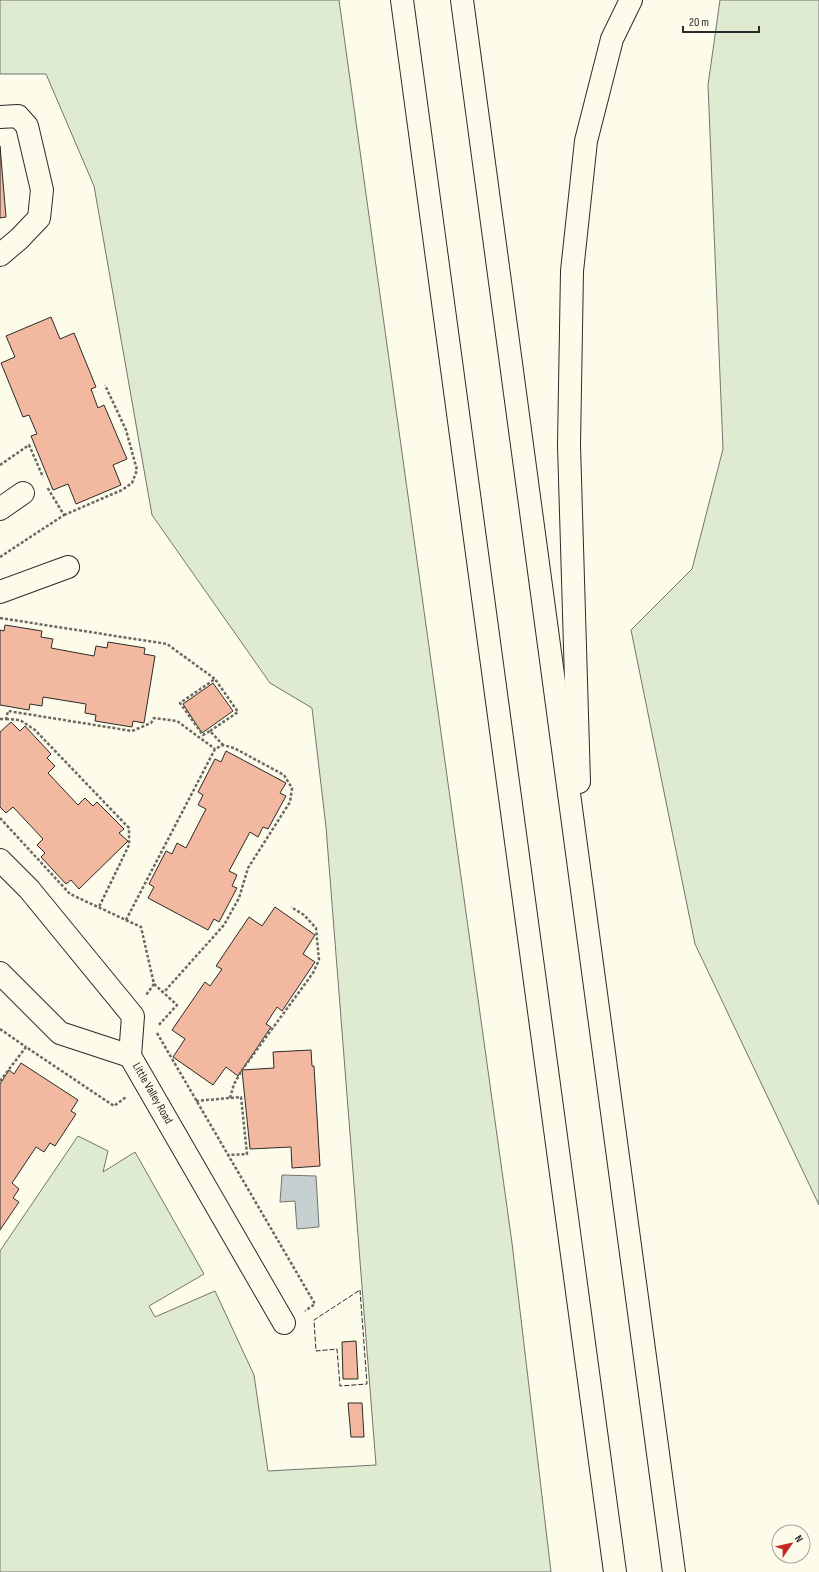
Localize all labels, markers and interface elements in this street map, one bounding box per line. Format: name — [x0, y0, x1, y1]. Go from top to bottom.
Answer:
scale bar — [683, 8, 759, 34]
text: 20 m — [689, 15, 709, 30]
street label: Little Valley Road — [129, 1060, 176, 1127]
north arrow — [771, 1524, 811, 1564]
text: N — [792, 1533, 806, 1545]

